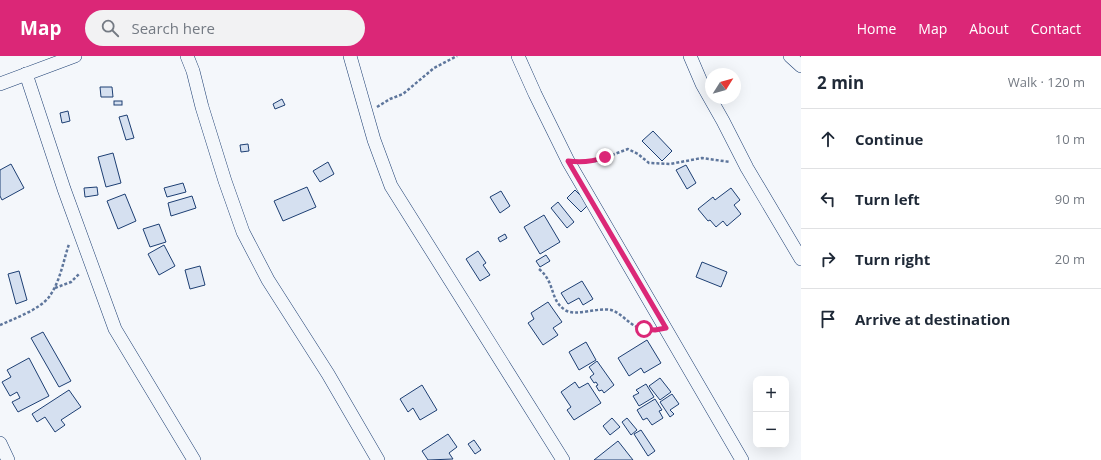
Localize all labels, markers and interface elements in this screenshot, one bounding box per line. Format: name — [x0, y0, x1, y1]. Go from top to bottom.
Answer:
search box — [85, 10, 365, 46]
text: Map — [20, 15, 61, 41]
icon: search — [99, 17, 121, 39]
text: Search here — [131, 18, 215, 38]
text: Home — [857, 19, 896, 38]
text: Map — [918, 19, 947, 38]
text: About — [969, 19, 1009, 38]
text: Contact — [1031, 19, 1081, 38]
north arrow — [705, 68, 741, 104]
text: 2 min — [817, 71, 864, 94]
text: Walk · 120 m — [1008, 73, 1085, 91]
icon: ahead — [817, 128, 839, 150]
text: Continue — [855, 129, 923, 149]
text: 10 m — [1055, 130, 1085, 148]
route end — [596, 148, 614, 166]
icon: left — [817, 188, 839, 210]
text: Turn left — [855, 189, 920, 209]
text: 90 m — [1055, 190, 1085, 208]
icon: right — [817, 248, 839, 270]
text: Turn right — [855, 249, 930, 269]
text: 20 m — [1055, 250, 1085, 268]
icon: arrive — [817, 308, 839, 330]
text: Arrive at destination — [855, 309, 1010, 329]
route start — [635, 320, 653, 338]
map controls — [753, 376, 789, 448]
button: + — [753, 376, 789, 412]
button: − — [753, 412, 789, 448]

